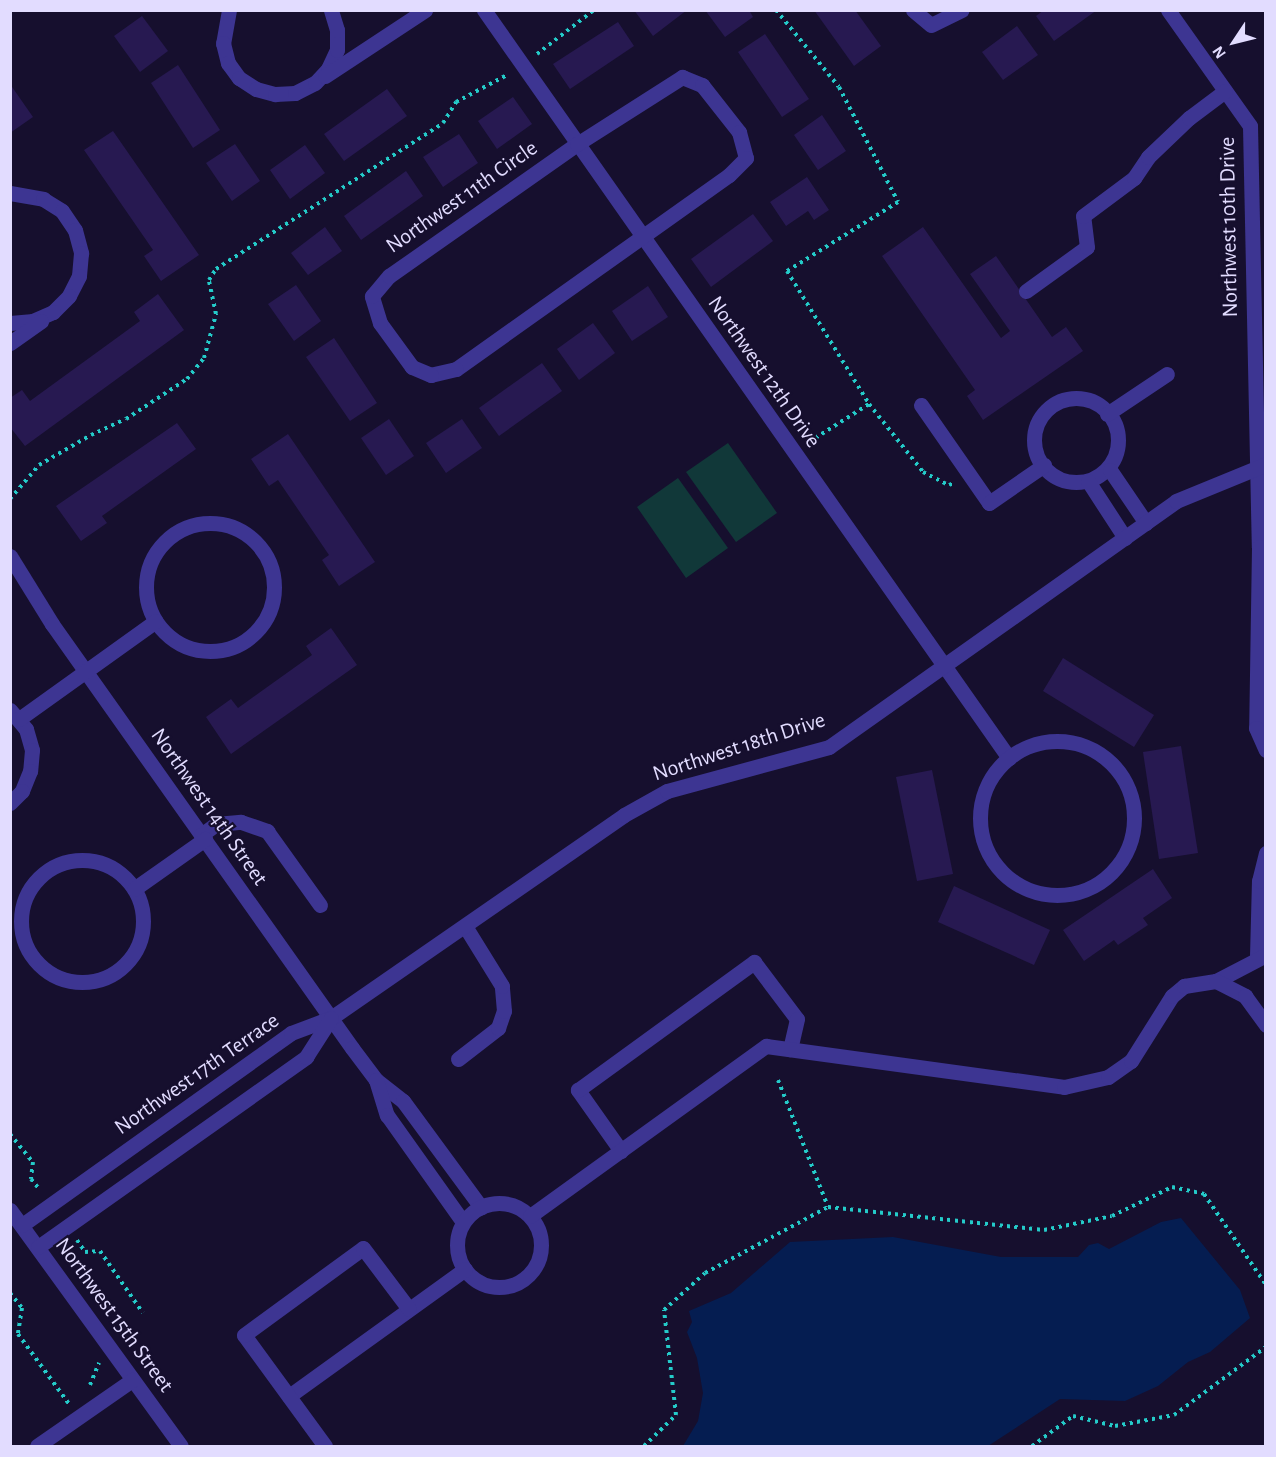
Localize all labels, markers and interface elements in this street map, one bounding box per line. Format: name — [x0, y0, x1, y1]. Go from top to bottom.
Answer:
north arrow — [1204, 12, 1264, 72]
text: N — [1210, 43, 1229, 61]
street label: Northwest 11th Circle — [381, 135, 543, 259]
street label: Northwest 10th Drive — [1214, 136, 1244, 318]
street label: Northwest 12th Drive — [702, 291, 826, 453]
street label: Northwest 18th Drive — [650, 707, 828, 787]
street label: Northwest 14th Street — [145, 723, 273, 891]
street label: Northwest 17th Terrace — [110, 1007, 284, 1141]
street label: Northwest 15th Street — [49, 1233, 179, 1397]

